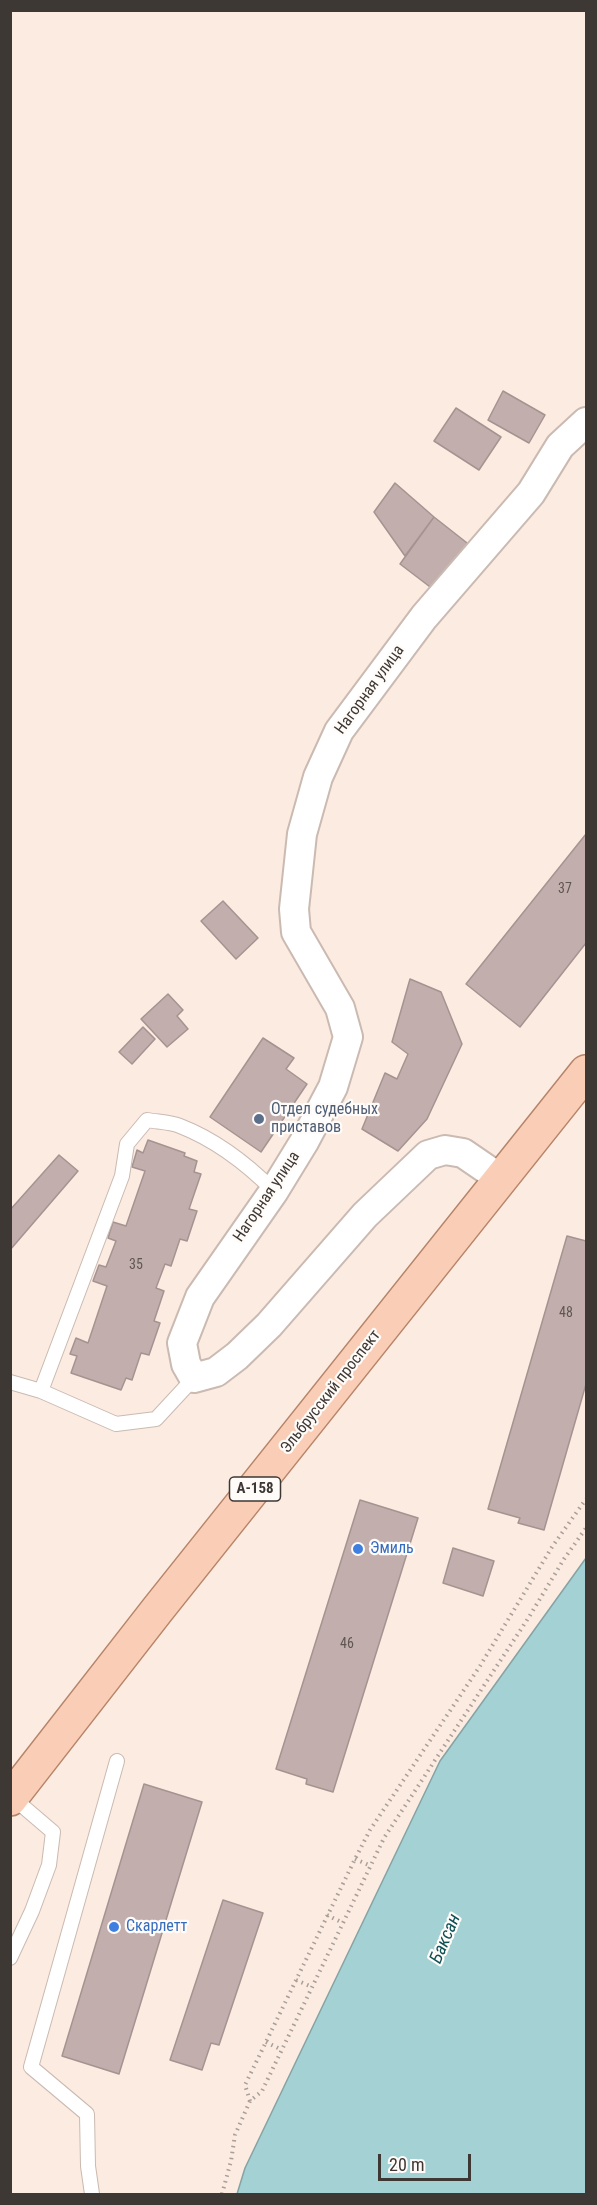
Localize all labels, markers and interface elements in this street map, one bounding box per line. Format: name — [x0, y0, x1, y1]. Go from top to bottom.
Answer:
street label: Нагорная улица — [331, 642, 409, 738]
house number: 37 — [558, 881, 572, 897]
place label: Отдел судебных приставов — [271, 1100, 378, 1138]
marker: Отдел судебных приставов — [252, 1112, 266, 1126]
street label: Нагорная улица — [230, 1148, 304, 1246]
house number: 35 — [129, 1257, 143, 1273]
house number: 48 — [559, 1305, 573, 1321]
street label: Эльбрусский проспект — [277, 1327, 385, 1457]
road number: А-158 — [230, 1477, 280, 1501]
place label: Эмиль — [370, 1539, 414, 1559]
marker: Эмиль — [351, 1542, 365, 1556]
house number: 46 — [340, 1636, 354, 1652]
water label: Баксан — [426, 1911, 466, 1967]
place label: Скарлетт — [126, 1917, 187, 1937]
marker: Скарлетт — [107, 1920, 121, 1934]
scale bar — [381, 2142, 474, 2180]
text: 20 m — [389, 2154, 424, 2175]

